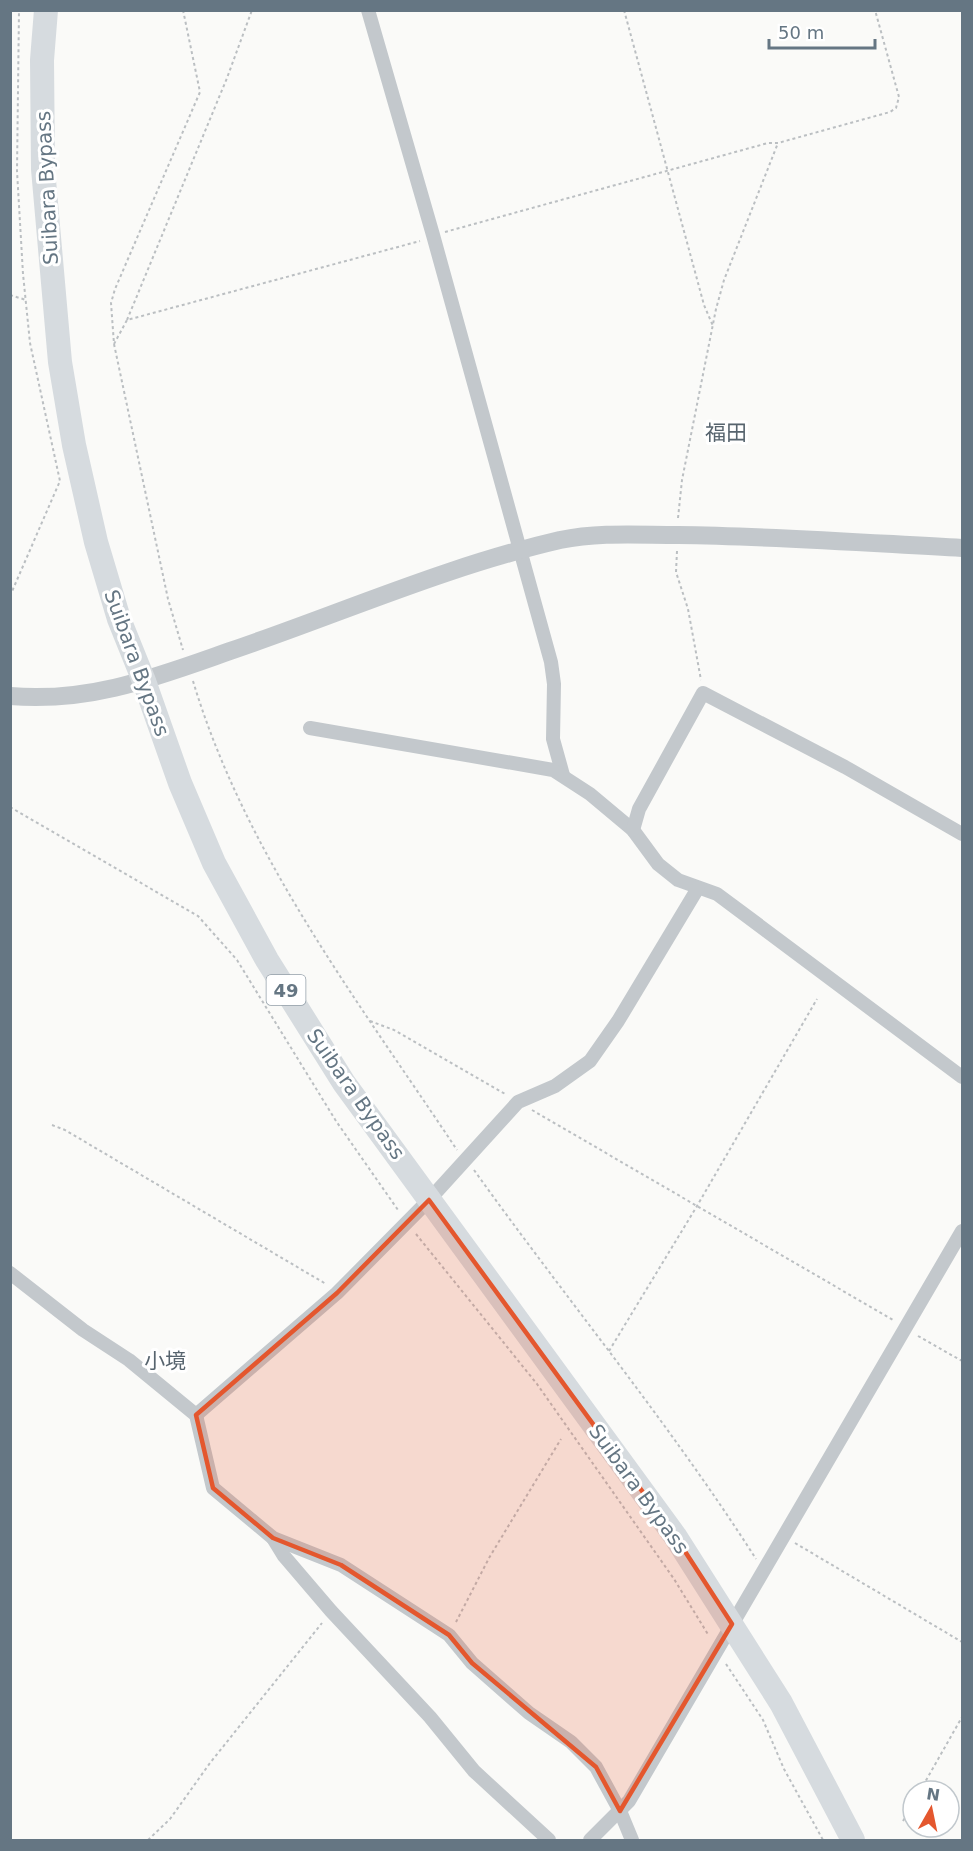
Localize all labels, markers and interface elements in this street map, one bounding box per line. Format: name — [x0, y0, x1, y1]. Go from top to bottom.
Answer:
scale bar — [769, 12, 876, 50]
text: 50 m — [778, 22, 824, 43]
street label: Suibara Bypass — [31, 110, 63, 266]
district label: 福田 — [705, 421, 747, 445]
street label: Suibara Bypass — [99, 587, 175, 739]
road number: 49 — [266, 975, 306, 1005]
street label: Suibara Bypass — [302, 1024, 410, 1164]
district label: 小境 — [144, 1349, 186, 1373]
street label: Suibara Bypass — [584, 1420, 694, 1558]
north arrow — [901, 1779, 961, 1839]
text: N — [925, 1784, 941, 1805]

